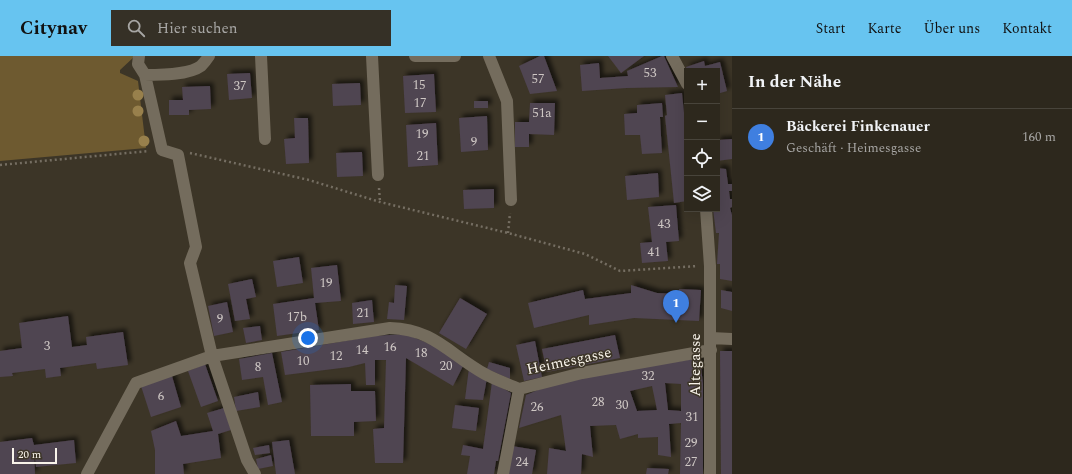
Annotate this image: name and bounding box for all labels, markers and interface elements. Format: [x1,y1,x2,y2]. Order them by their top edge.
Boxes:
search box [111,10,391,46]
text: Citynav [20,14,87,43]
icon: search [125,17,147,39]
text: Hier suchen [157,17,238,40]
text: Start [816,18,846,39]
text: Karte [868,18,901,39]
text: Über uns [923,18,980,39]
text: Kontakt [1002,18,1052,39]
house number: 53 [644,63,657,83]
map controls [684,68,720,212]
button: + [684,68,720,104]
house number: 57 [532,69,545,89]
text: In der Nähe [748,69,841,95]
house number: 15 [413,75,426,95]
house number: 37 [234,76,247,96]
house number: 17 [414,93,427,113]
house number: 51a [532,103,552,123]
button: − [684,104,720,140]
text: Bäckerei Finkenauer [786,115,930,138]
house number: 19 [416,124,429,144]
text: 1 [757,127,765,147]
text: 160 m [1022,127,1056,147]
house number: 9 [471,132,478,152]
text: Geschäft · Heimesgasse [786,138,921,158]
button: locate [684,140,720,176]
house number: 21 [417,146,430,166]
button: layers [684,176,720,212]
house number: 43 [658,214,671,234]
house number: 41 [648,242,661,262]
house number: 19 [320,273,333,293]
pin: 1 [663,290,689,323]
house number: 21 [357,303,370,323]
house number: 17b [287,307,307,327]
house number: 9 [217,309,224,329]
your location [298,328,318,348]
street label: Altegasse [684,333,707,397]
house number: 3 [44,336,51,356]
house number: 16 [384,337,397,357]
house number: 14 [356,340,369,360]
street label: Heimesgasse [525,341,613,381]
house number: 18 [415,343,428,363]
house number: 12 [330,346,343,366]
house number: 10 [297,351,310,371]
house number: 20 [440,356,453,376]
house number: 8 [255,357,261,377]
house number: 32 [642,366,655,386]
house number: 6 [158,386,165,406]
house number: 28 [592,392,605,412]
house number: 30 [616,395,629,415]
house number: 26 [531,397,544,417]
house number: 31 [686,407,699,427]
house number: 29 [685,433,698,453]
scale bar [12,446,57,465]
text: 20 m [18,446,41,463]
house number: 24 [516,452,529,472]
house number: 27 [685,452,698,472]

